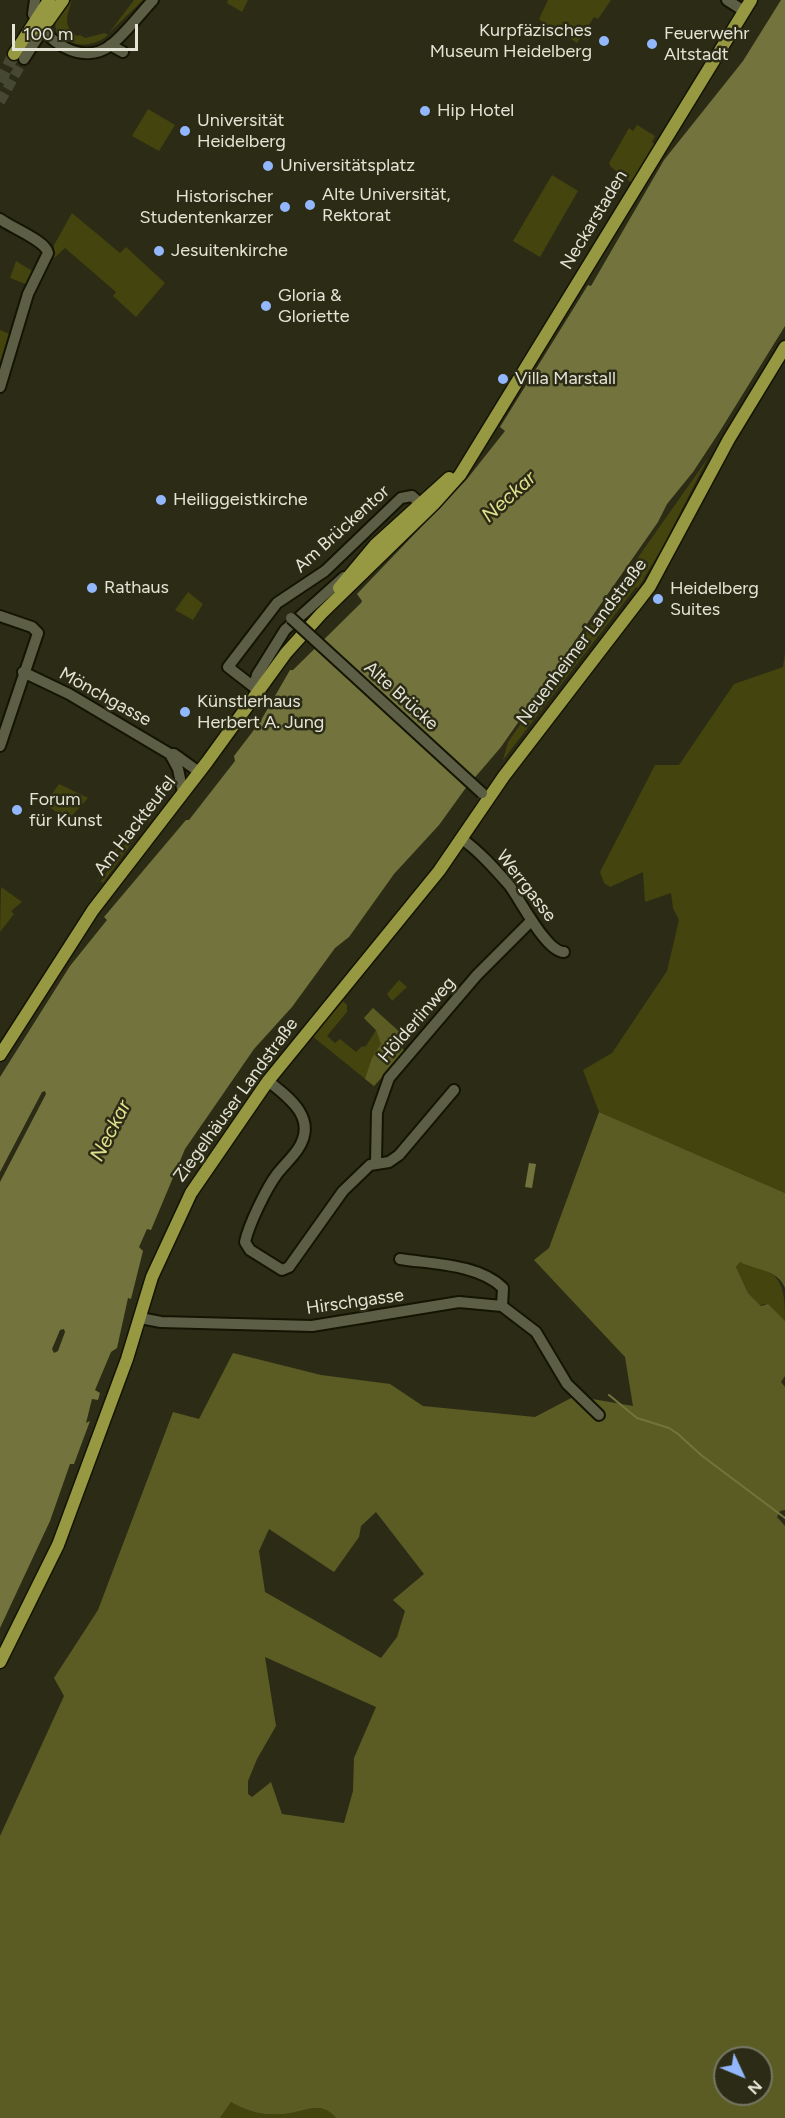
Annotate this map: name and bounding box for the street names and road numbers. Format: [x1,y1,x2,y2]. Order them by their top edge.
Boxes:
street label: Neckarstaden [556,166,632,274]
street label: Am Brückentor [290,481,394,577]
street label: Neuenheimer Landstraße [512,554,652,730]
street label: Alte Brücke [359,657,443,735]
street label: Mönchgasse [55,663,155,731]
street label: Am Hackteufel [90,772,180,880]
street label: Werrgasse [491,846,561,926]
street label: Hölderlinweg [374,973,460,1067]
street label: Ziegelhäuser Landstraße [169,1014,303,1186]
street label: Hirschgasse [305,1284,405,1320]

